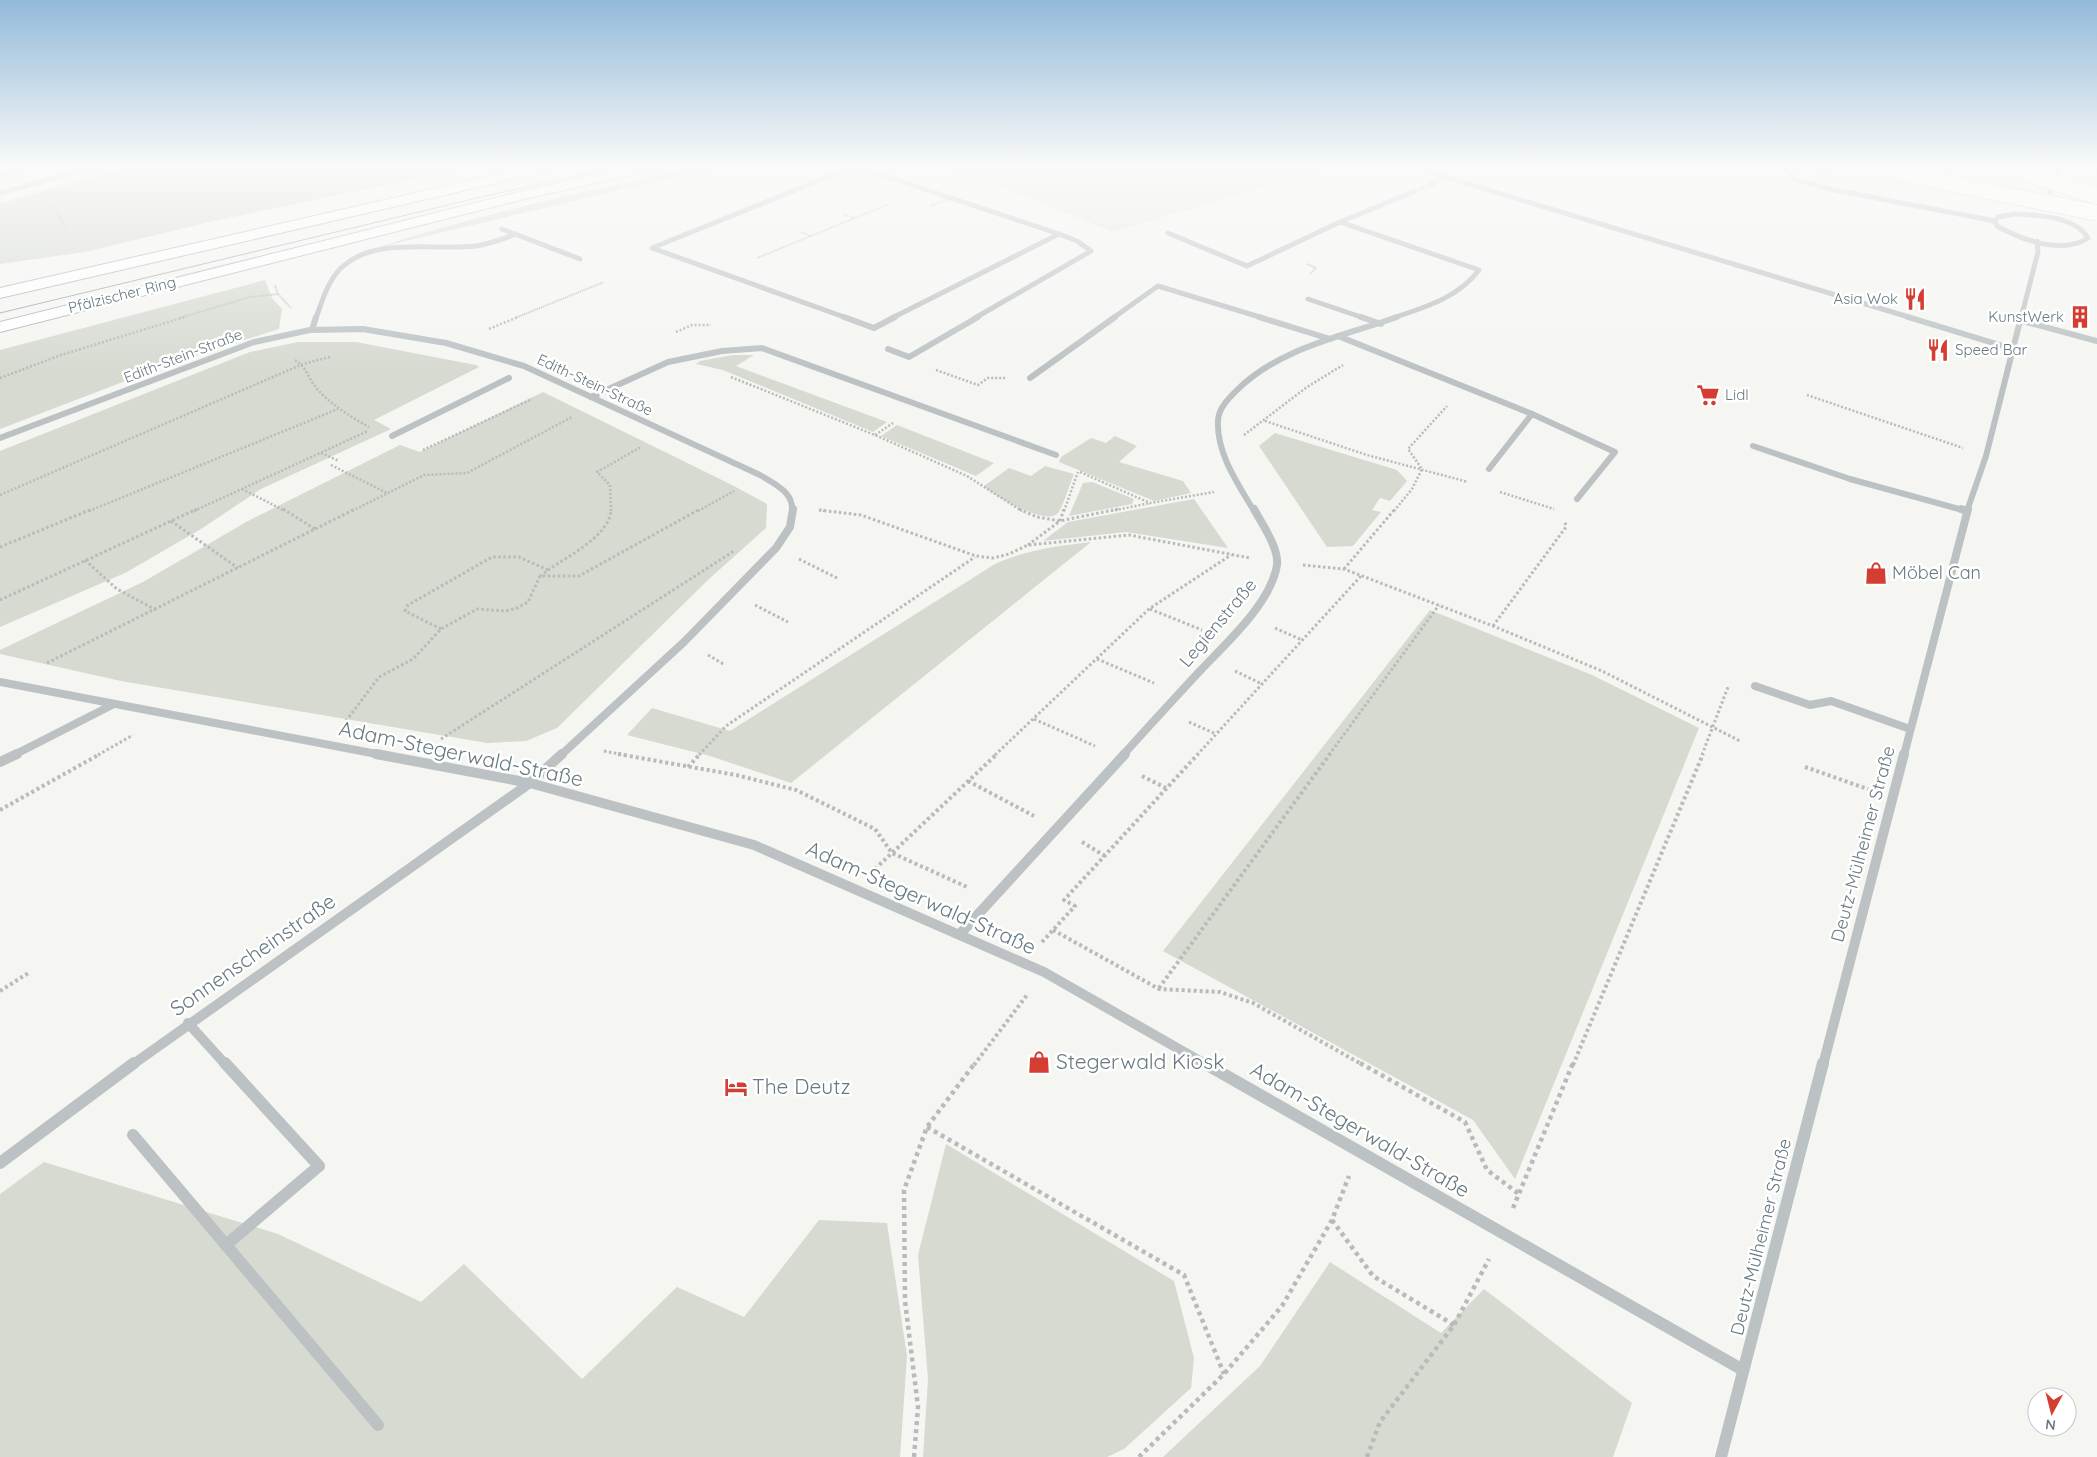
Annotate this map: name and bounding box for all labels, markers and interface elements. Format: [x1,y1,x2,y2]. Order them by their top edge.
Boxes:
street label: Pfälzischer Ring [66,272,178,317]
restaurant icon: Asia Wok [1902,286,1928,312]
place label: Asia Wok [1834,289,1898,308]
building icon: KunstWerk [2067,304,2093,330]
place label: KunstWerk [1988,307,2064,326]
street label: Edith-Stein-Straße [121,324,245,387]
restaurant icon: Speed Bar [1925,337,1951,363]
place label: Speed Bar [1955,340,2028,359]
street label: Edith-Stein-Straße [534,349,656,420]
supermarket icon: Lidl [1695,382,1721,408]
place label: Lidl [1725,385,1749,404]
shop icon: Möbel Can [1863,560,1889,586]
place label: Möbel Can [1892,561,1981,584]
street label: Legienstraße [1174,574,1261,672]
street label: Adam-Stegerwald-Straße [337,714,586,792]
street label: Deutz-Mülheimer Straße [1825,743,1900,944]
street label: Adam-Stegerwald-Straße [802,835,1040,960]
street label: Sonnenscheinstraße [165,887,340,1021]
place label: Stegerwald Kiosk [1056,1048,1224,1074]
shop icon: Stegerwald Kiosk [1026,1049,1052,1075]
street label: Adam-Stegerwald-Straße [1246,1056,1475,1203]
place label: The Deutz [752,1073,850,1099]
hotel icon: The Deutz [723,1074,749,1100]
street label: Deutz-Mülheimer Straße [1725,1136,1796,1338]
north arrow [2027,1387,2077,1437]
text: N [2044,1415,2057,1434]

